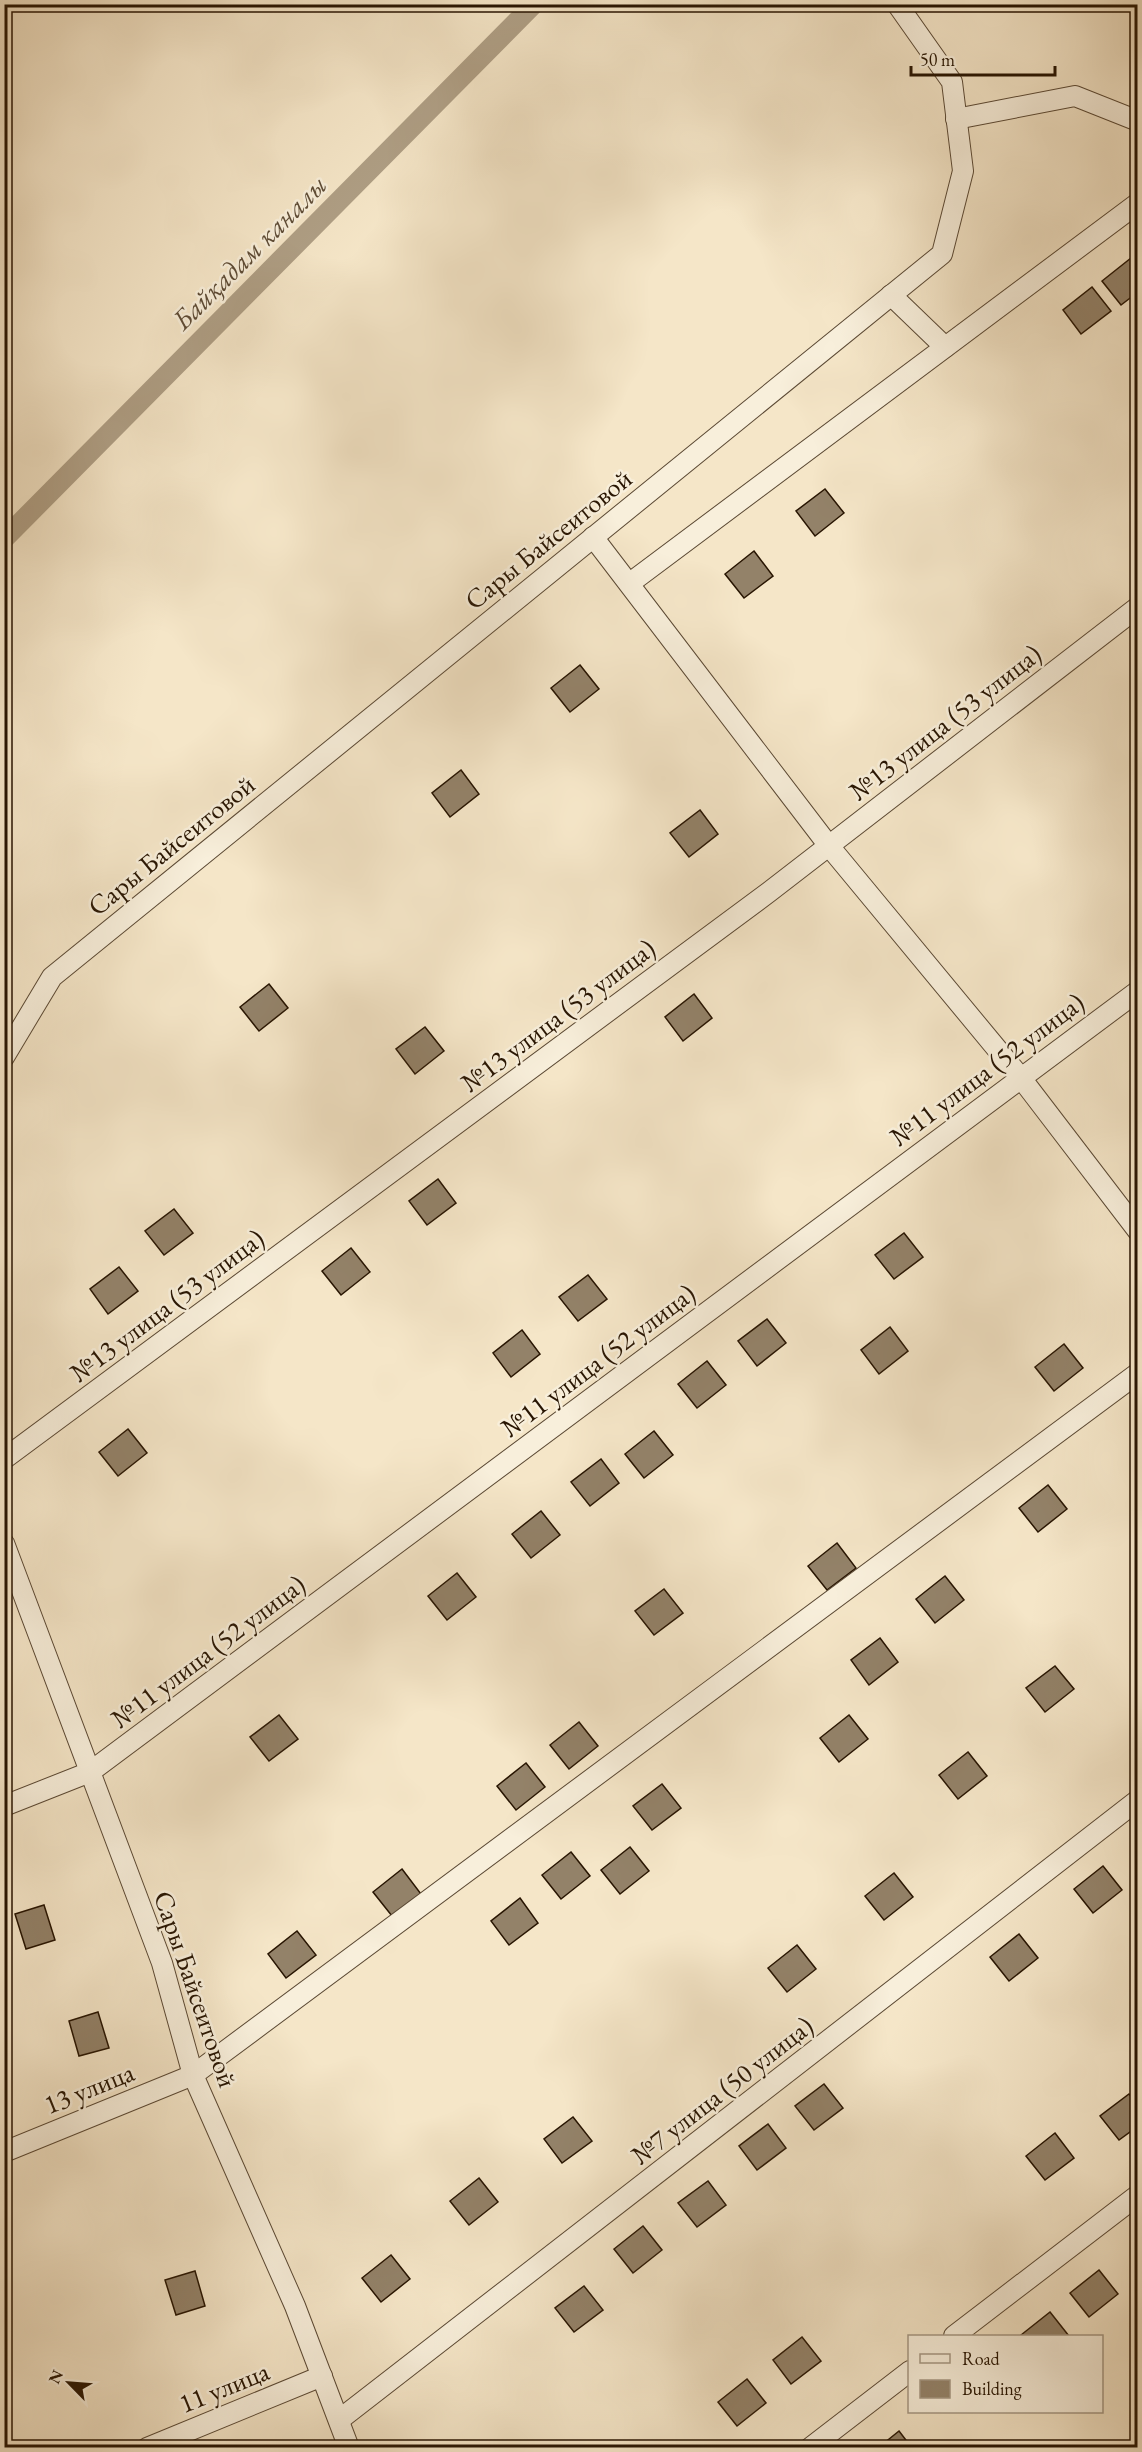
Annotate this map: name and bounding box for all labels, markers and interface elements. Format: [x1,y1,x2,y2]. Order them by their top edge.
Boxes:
scale bar [911,39,1055,77]
text: 50 m [920,48,955,71]
water label: Байқадам каналы [163,167,334,338]
street label: Сары Байсеитовой [457,461,639,617]
street label: №13 улица (53 улица) [842,636,1048,808]
street label: Сары Байсеитовой [80,767,262,923]
street label: №13 улица (53 улица) [454,930,662,1100]
street label: №11 улица (52 улица) [883,984,1091,1154]
street label: №13 улица (53 улица) [63,1220,271,1390]
street label: №11 улица (52 улица) [494,1275,702,1445]
street label: №11 улица (52 улица) [104,1566,312,1736]
street label: Сары Байсеитовой [146,1886,246,2092]
street label: №7 улица (50 улица) [624,2008,820,2172]
street label: 13 улица [39,2054,140,2122]
legend [908,2335,1103,2413]
text: Road [962,2347,1001,2370]
north arrow [39,2353,99,2413]
street label: 11 улица [174,2353,275,2421]
text: N [44,2367,68,2387]
text: Building [962,2377,1022,2400]

